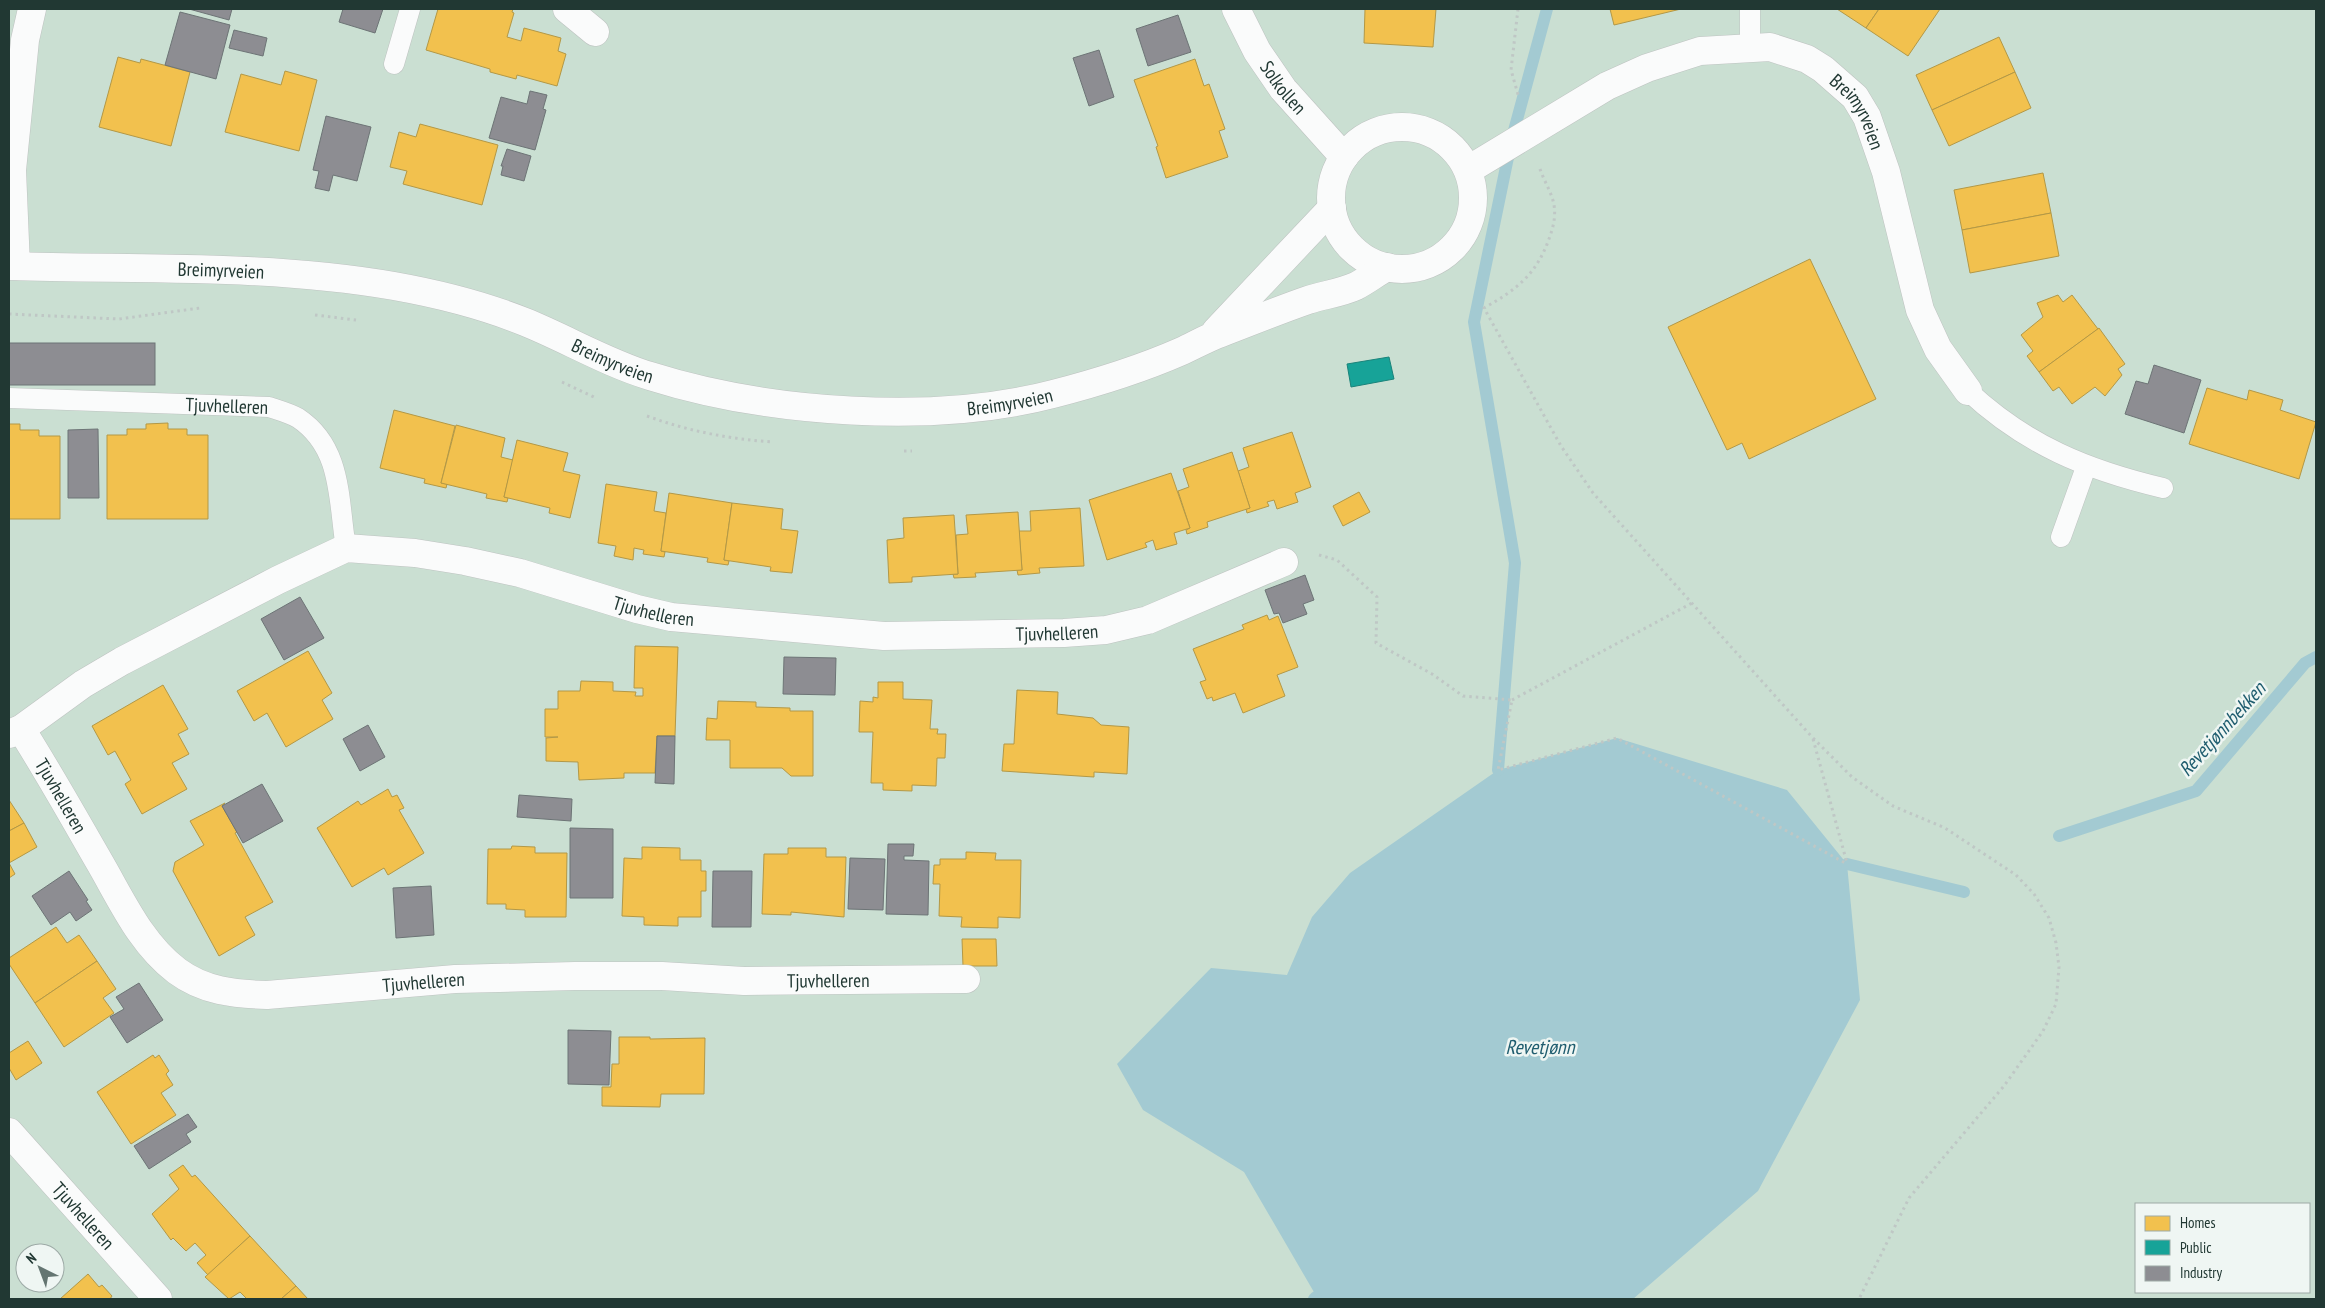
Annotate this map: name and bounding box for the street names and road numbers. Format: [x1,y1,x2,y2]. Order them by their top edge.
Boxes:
street label: Solkollen [1255,56,1312,119]
street label: Breimyrveien [1825,68,1889,153]
street label: Breimyrveien [178,257,265,284]
street label: Breimyrveien [568,333,656,388]
street label: Breimyrveien [966,383,1055,421]
street label: Tjuvhelleren [185,392,269,419]
street label: Tjuvhelleren [610,590,695,631]
street label: Tjuvhelleren [1015,619,1099,646]
street label: Tjuvhelleren [30,754,92,837]
street label: Tjuvhelleren [381,967,465,997]
street label: Tjuvhelleren [787,968,870,993]
street label: Tjuvhelleren [47,1177,120,1254]

